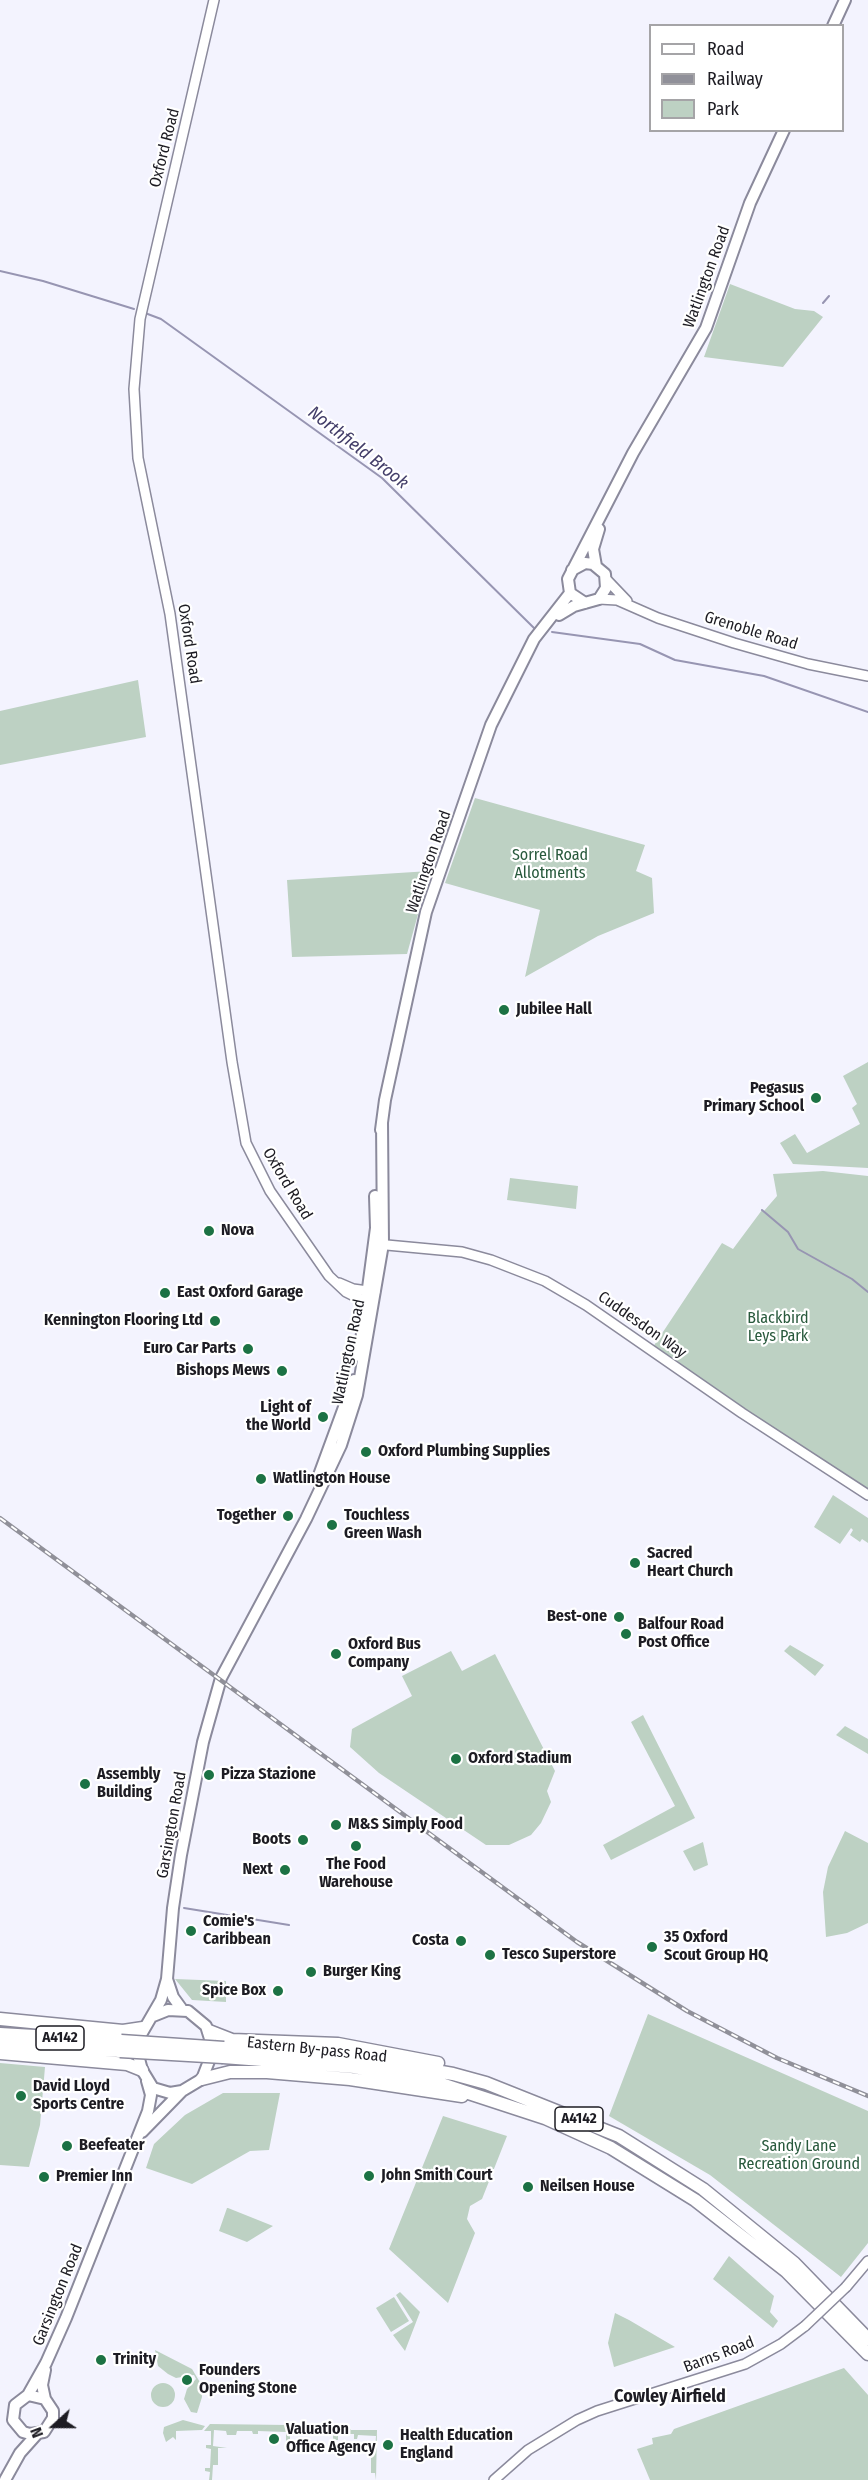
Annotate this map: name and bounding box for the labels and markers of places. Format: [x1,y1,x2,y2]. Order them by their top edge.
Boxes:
place label: Jubilee Hall [516,1000,592,1020]
marker: Jubilee Hall [497,1003,511,1017]
place label: Pegasus Primary School [704,1079,804,1117]
marker: Pegasus Primary School [809,1091,823,1105]
place label: Nova [221,1221,254,1241]
marker: Nova [202,1224,216,1238]
place label: East Oxford Garage [177,1283,303,1303]
marker: East Oxford Garage [158,1286,172,1300]
place label: Kennington Flooring Ltd [44,1311,203,1331]
marker: Kennington Flooring Ltd [208,1314,222,1328]
place label: Euro Car Parts [143,1339,236,1359]
marker: Euro Car Parts [241,1342,255,1356]
place label: Bishops Mews [176,1361,270,1381]
marker: Bishops Mews [275,1364,289,1378]
place label: Light of the World [246,1398,311,1436]
marker: Light of the World [316,1410,330,1424]
place label: Oxford Plumbing Supplies [378,1442,550,1462]
marker: Oxford Plumbing Supplies [359,1445,373,1459]
place label: Watlington House [273,1469,390,1489]
marker: Watlington House [254,1472,268,1486]
place label: Together [217,1506,276,1526]
place label: Touchless Green Wash [344,1506,422,1544]
marker: Together [281,1509,295,1523]
marker: Touchless Green Wash [325,1518,339,1532]
place label: Sacred Heart Church [647,1544,733,1582]
marker: Sacred Heart Church [628,1556,642,1570]
place label: Best-one [547,1607,607,1627]
marker: Best-one [612,1610,626,1624]
place label: Balfour Road Post Office [638,1615,724,1653]
marker: Balfour Road Post Office [619,1627,633,1641]
place label: Oxford Bus Company [348,1635,421,1673]
marker: Oxford Bus Company [329,1647,343,1661]
place label: Oxford Stadium [468,1749,572,1769]
marker: Oxford Stadium [449,1752,463,1766]
place label: Assembly Building [97,1765,160,1803]
place label: Pizza Stazione [221,1765,316,1785]
marker: Pizza Stazione [202,1768,216,1782]
marker: Assembly Building [78,1777,92,1791]
place label: M&S Simply Food [348,1815,463,1835]
marker: M&S Simply Food [329,1818,343,1832]
place label: Boots [252,1830,291,1850]
marker: Boots [296,1833,310,1847]
marker: The Food Warehouse [349,1839,363,1853]
place label: The Food Warehouse [319,1855,393,1893]
place label: Next [242,1860,273,1880]
marker: Next [278,1863,292,1877]
place label: Comie's Caribbean [203,1912,271,1950]
marker: Comie's Caribbean [184,1924,198,1938]
place label: 35 Oxford Scout Group HQ [664,1928,768,1966]
place label: Costa [412,1931,449,1951]
marker: Costa [454,1934,468,1948]
marker: 35 Oxford Scout Group HQ [645,1940,659,1954]
place label: Tesco Superstore [502,1945,616,1965]
marker: Tesco Superstore [483,1948,497,1962]
place label: Burger King [323,1962,401,1982]
marker: Burger King [304,1965,318,1979]
place label: Spice Box [202,1981,266,2001]
marker: Spice Box [271,1984,285,1998]
place label: David Lloyd Sports Centre [33,2077,124,2115]
marker: David Lloyd Sports Centre [14,2089,28,2103]
place label: Beefeater [79,2136,145,2156]
marker: Beefeater [60,2139,74,2153]
place label: John Smith Court [381,2166,493,2186]
place label: Premier Inn [56,2167,133,2187]
marker: John Smith Court [362,2169,376,2183]
marker: Premier Inn [37,2170,51,2184]
place label: Neilsen House [540,2177,635,2197]
marker: Neilsen House [521,2180,535,2194]
place label: Trinity [113,2350,156,2370]
marker: Trinity [94,2353,108,2367]
place label: Founders Opening Stone [199,2361,297,2399]
marker: Founders Opening Stone [180,2373,194,2387]
place label: Valuation Office Agency [286,2420,376,2458]
place label: Health Education England [400,2426,513,2464]
marker: Valuation Office Agency [267,2432,281,2446]
marker: Health Education England [381,2438,395,2452]

